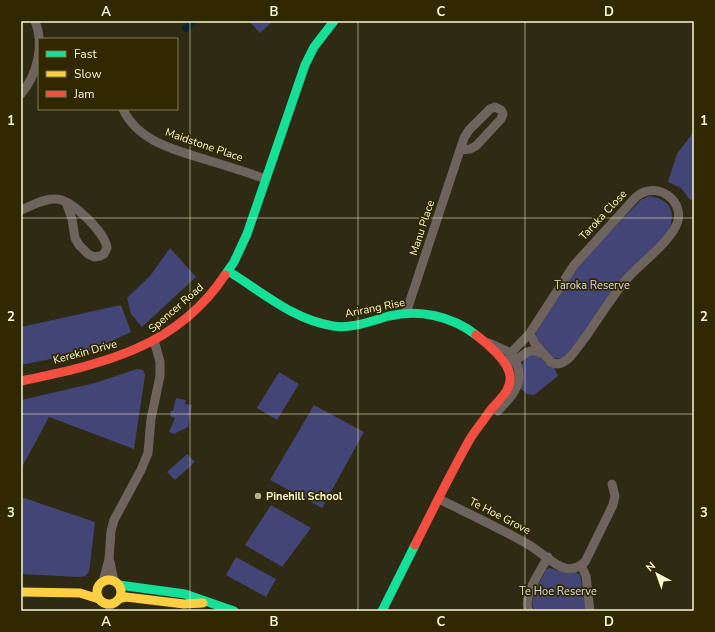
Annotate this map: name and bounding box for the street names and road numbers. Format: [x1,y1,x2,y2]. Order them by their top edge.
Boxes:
street label: Maidstone Place [163,125,245,165]
street label: Taroka Close [576,187,630,243]
street label: Manu Place [406,198,438,258]
street label: Spencer Road [145,280,207,336]
street label: Arirang Rise [344,295,406,321]
street label: Kerekin Drive [51,336,119,368]
street label: Te Hoe Grove [467,494,533,538]

